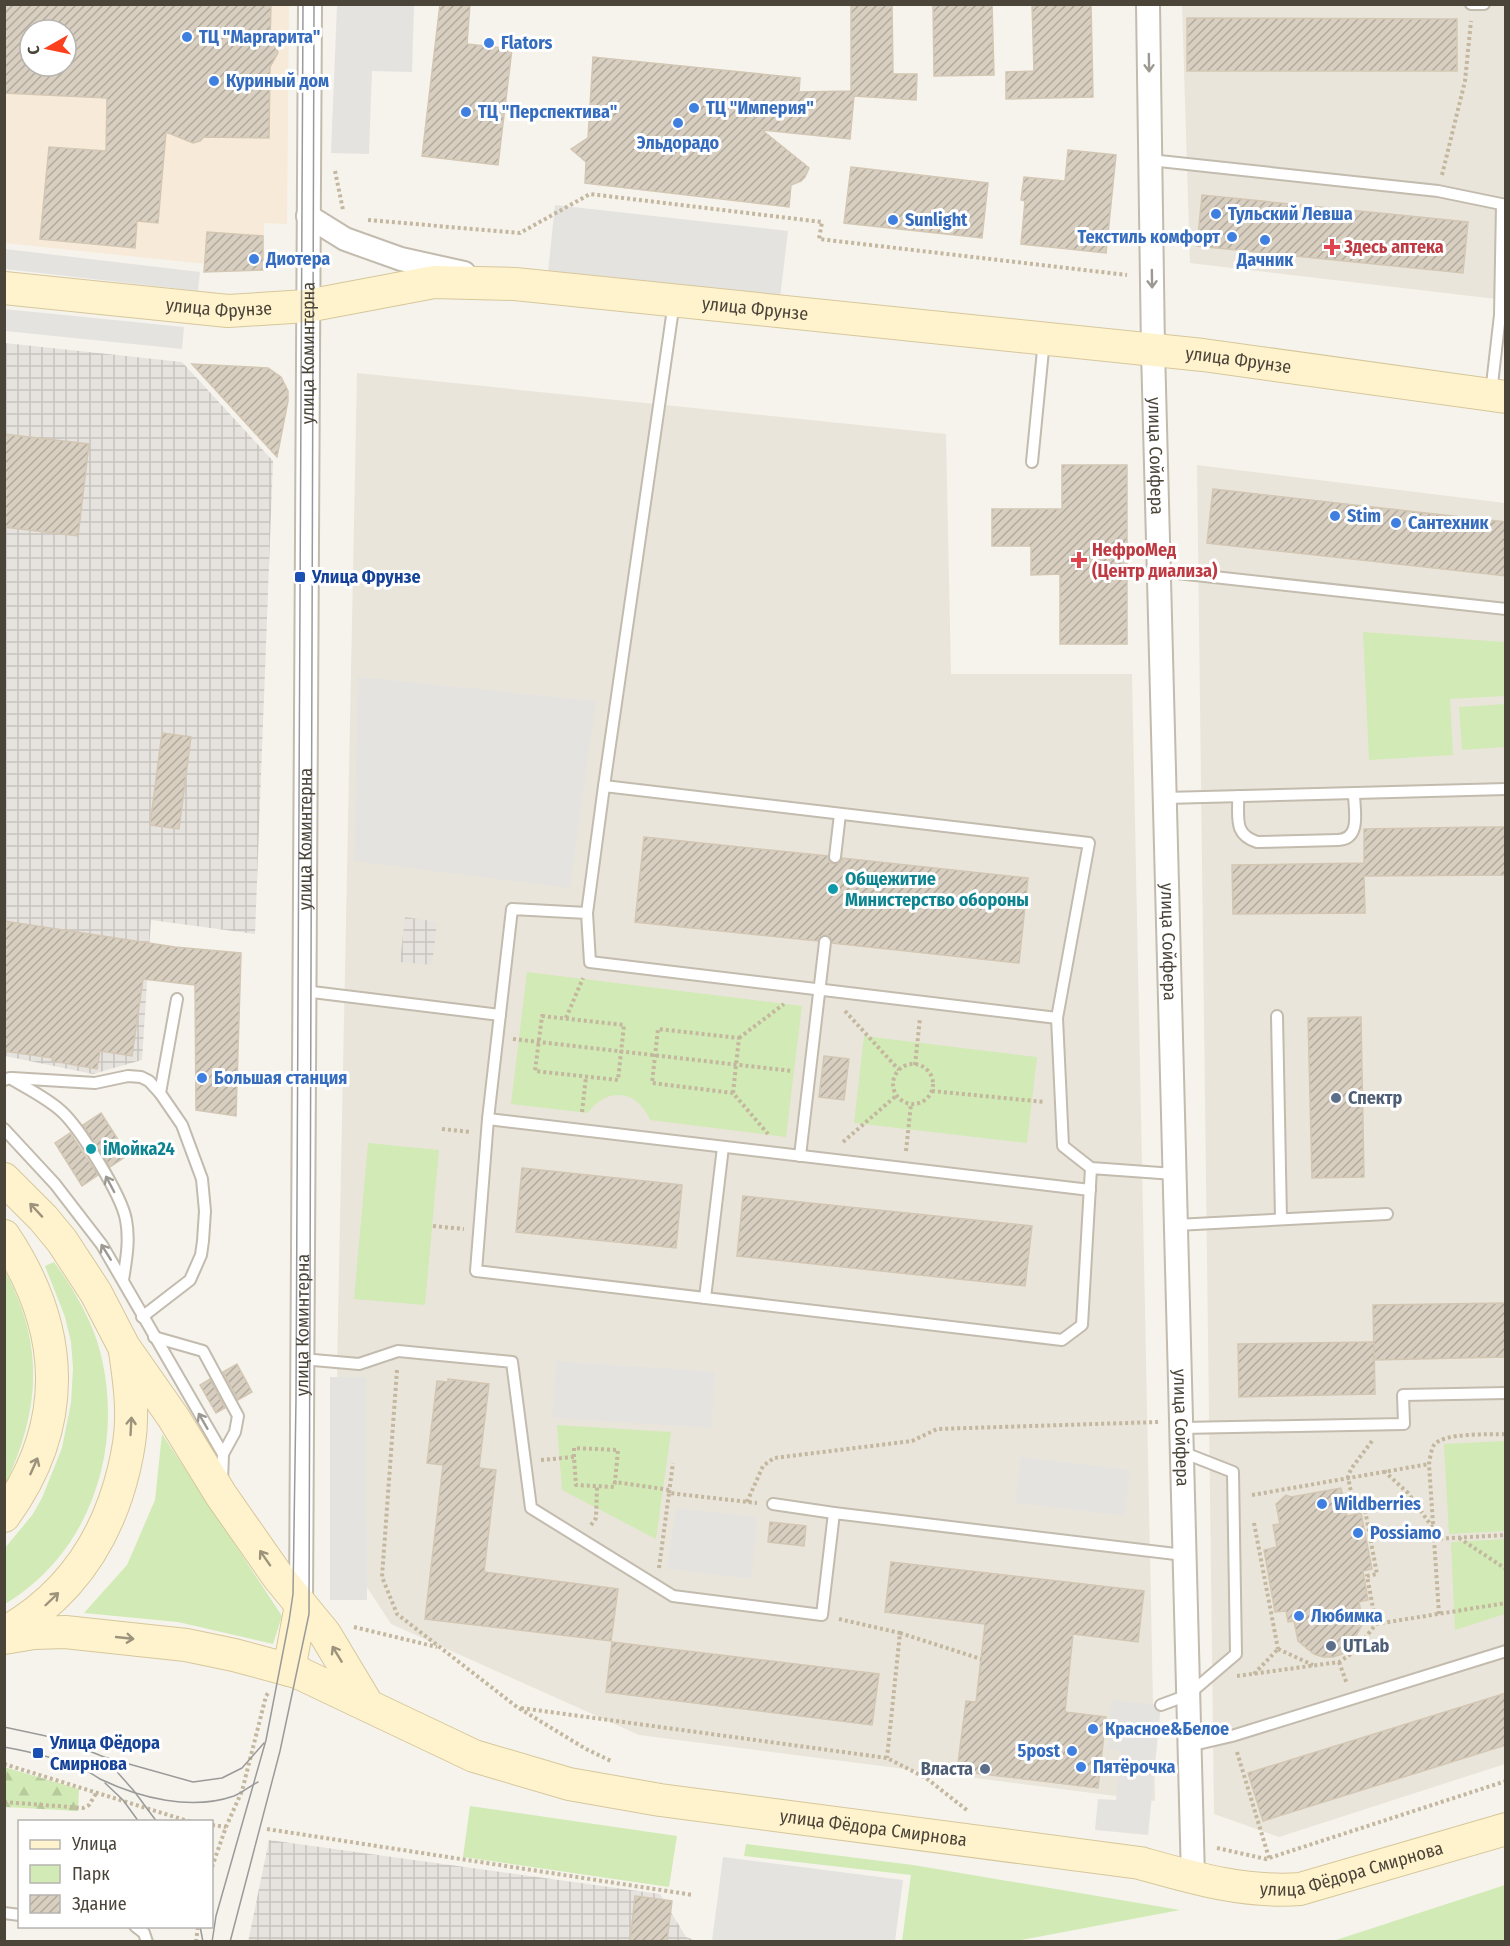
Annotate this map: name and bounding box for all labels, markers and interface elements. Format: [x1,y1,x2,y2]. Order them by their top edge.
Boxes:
north arrow [18,18,78,78]
place label: ТЦ "Маргарита" [199,26,320,48]
marker: ТЦ "Маргарита" [180,30,194,44]
place label: Flators [501,32,553,54]
marker: Flators [482,36,496,50]
text: С [24,44,44,56]
one-way arrow [1143,52,1155,72]
place label: Куриный дом [226,70,329,92]
marker: Куриный дом [207,74,221,88]
place label: ТЦ "Империя" [706,97,814,119]
place label: ТЦ "Перспектива" [478,101,617,123]
marker: ТЦ "Империя" [687,101,701,115]
marker: ТЦ "Перспектива" [459,105,473,119]
marker: Эльдорадо [671,116,685,130]
place label: Эльдорадо [637,132,720,154]
place label: Тульский Левша [1228,203,1353,225]
marker: Тульский Левша [1209,207,1223,221]
place label: Sunlight [905,209,968,231]
marker: Sunlight [886,213,900,227]
place label: Текстиль комфорт [1078,226,1220,248]
marker: Текстиль комфорт [1225,230,1239,244]
marker: Дачник [1258,233,1272,247]
place label: Здесь аптека [1343,236,1444,258]
marker: Здесь аптека [1325,240,1339,254]
place label: Диотера [265,248,330,270]
place label: Дачник [1236,249,1294,271]
marker: Диотера [247,252,261,266]
one-way arrow [1147,268,1158,288]
street label: улица Коминтерна [297,282,319,424]
street label: улица Фрунзе [701,292,809,325]
street label: улица Фрунзе [165,294,273,322]
street label: улица Фрунзе [1184,342,1293,378]
street label: улица Сойфера [1143,397,1168,515]
place label: Stim [1347,505,1381,527]
marker: Stim [1328,509,1342,523]
place label: Сантехник [1408,512,1490,534]
marker: Сантехник [1389,516,1403,530]
place label: НефроМед (Центр диализа) [1092,539,1218,582]
marker: НефроМед (Центр диализа) [1070,551,1088,569]
place label: Улица Фрунзе [311,566,421,588]
marker: Улица Фрунзе [293,570,307,584]
street label: улица Коминтерна [294,768,317,910]
place label: Общежитие Министерство обороны [845,868,1029,911]
marker: Общежитие Министерство обороны [826,882,840,896]
street label: улица Сойфера [1156,883,1181,1001]
place label: Большая станция [214,1067,347,1089]
marker: Большая станция [195,1071,209,1085]
place label: Спектр [1348,1087,1403,1109]
marker: Спектр [1329,1091,1343,1105]
place label: iМойка24 [103,1138,175,1160]
marker: iМойка24 [84,1142,98,1156]
one-way arrow [104,1175,115,1193]
one-way arrow [29,1203,43,1218]
one-way arrow [100,1244,112,1261]
street label: улица Коминтерна [291,1254,314,1396]
street label: улица Сойфера [1169,1368,1194,1487]
one-way arrow [197,1412,209,1429]
one-way arrow [125,1416,136,1436]
one-way arrow [29,1457,40,1475]
place label: Wildberries [1334,1493,1421,1515]
marker: Wildberries [1315,1497,1329,1511]
place label: Possiamo [1370,1522,1442,1544]
marker: Possiamo [1351,1526,1365,1540]
one-way arrow [259,1551,271,1567]
one-way arrow [45,1592,60,1606]
place label: Любимка [1311,1605,1383,1627]
marker: Любимка [1292,1609,1306,1623]
one-way arrow [115,1632,135,1643]
place label: UTLab [1343,1635,1390,1657]
marker: UTLab [1324,1639,1338,1653]
one-way arrow [330,1646,342,1663]
place label: Красное&Белое [1105,1718,1229,1740]
marker: Красное&Белое [1086,1722,1100,1736]
place label: Улица Фёдора Смирнова [49,1732,160,1775]
place label: 5post [1018,1740,1061,1762]
marker: 5post [1065,1744,1079,1758]
marker: Улица Фёдора Смирнова [31,1746,45,1760]
place label: Пятёрочка [1093,1756,1175,1778]
place label: Власта [921,1758,973,1780]
marker: Пятёрочка [1074,1760,1088,1774]
marker: Власта [978,1762,992,1776]
street label: улица Фёдора Смирнова [779,1805,968,1851]
legend [18,1820,213,1928]
text: Улица [71,1833,117,1855]
street label: улица Фёдора Смирнова [1259,1837,1446,1901]
text: Парк [72,1863,110,1885]
text: Здание [72,1893,127,1915]

